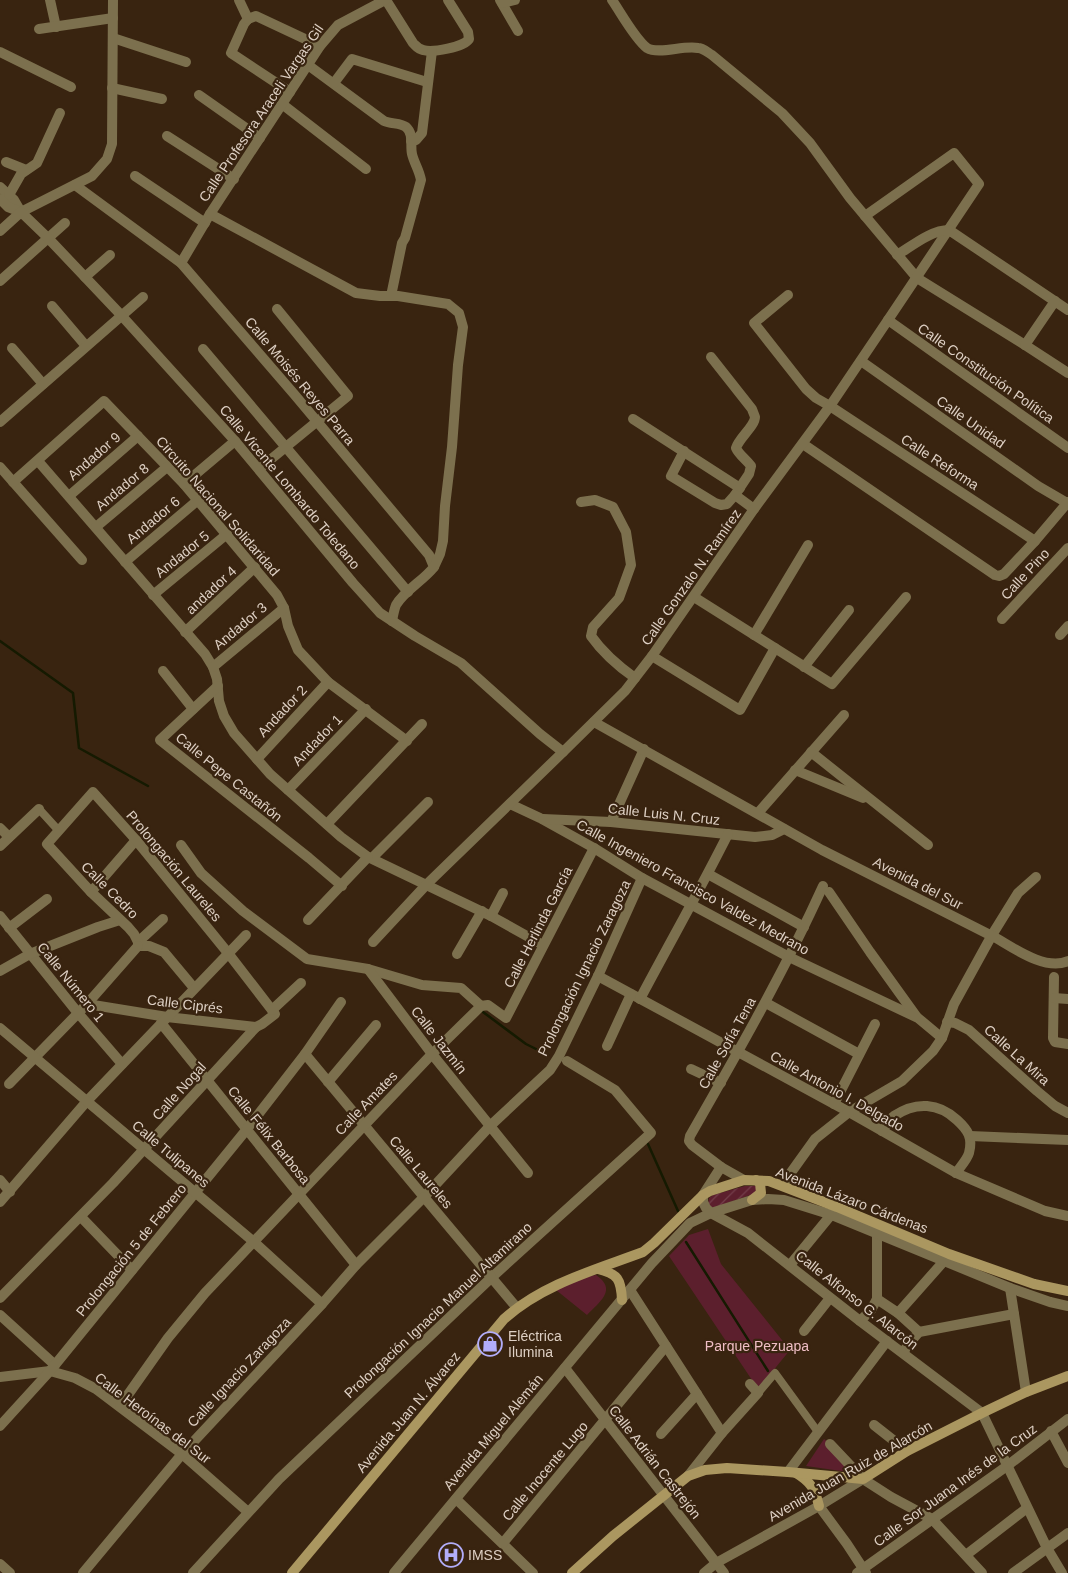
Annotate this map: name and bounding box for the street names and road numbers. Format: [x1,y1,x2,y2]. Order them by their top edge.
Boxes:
street label: Calle Profesora Araceli Vargas Gil [195,21,327,205]
street label: Calle Moisés Reyes Parra [242,314,358,448]
street label: Calle Constitución Política [915,320,1057,426]
street label: Calle Unidad [934,392,1008,452]
street label: Calle Vicente Lombardo Toledano [216,402,364,573]
street label: Andador 9 [64,429,124,483]
street label: Calle Reforma [898,431,982,493]
street label: Circuito Nacional Solidaridad [153,433,283,579]
street label: Andador 8 [92,460,152,514]
street label: Andador 6 [123,493,183,547]
street label: Calle Gonzalo N. Ramírez [638,506,744,648]
street label: Andador 5 [152,527,212,581]
street label: Calle Pino [997,545,1053,603]
street label: andador 4 [182,563,240,617]
street label: Andador 3 [210,599,270,653]
street label: Andador 2 [254,682,310,740]
street label: Andador 1 [289,711,345,769]
street label: Calle Pepe Castañón [173,729,285,825]
street label: Calle Luis N. Cruz [607,800,721,828]
street label: Prolongación Laureles [123,807,225,925]
street label: Calle Ingeniero Francisco Valdez Medrano [574,816,812,958]
street label: Avenida del Sur [870,853,966,913]
street label: Calle Cedro [78,858,142,922]
street label: Calle Herlinda García [500,864,576,990]
street label: Prolongación Ignacio Zaragoza [534,877,634,1059]
street label: Calle Número 1 [34,939,108,1025]
street label: Calle Ciprés [146,991,224,1017]
street label: Calle Sofía Tena [695,994,759,1092]
street label: Calle Jazmín [408,1003,470,1077]
street label: Calle La Mira [981,1021,1053,1089]
street label: Calle Antonio I. Delgado [767,1048,907,1135]
street label: Calle Nogal [149,1059,209,1123]
street label: Calle Amates [332,1068,400,1138]
street label: Calle Félix Barbosa [225,1083,314,1187]
street label: Calle Tulipanes [129,1117,213,1191]
street label: Calle Laureles [386,1133,456,1211]
street label: Avenida Lázaro Cárdenas [774,1164,930,1236]
street label: Prolongación 5 de Febrero [73,1180,190,1319]
street label: Prolongación Ignacio Manuel Altamirano [341,1219,535,1401]
street label: Calle Alfonso G. Alarcón [793,1247,921,1353]
street label: Calle Ignacio Zaragoza [184,1314,294,1430]
street label: Avenida Juan N. Álvarez [353,1348,463,1476]
street label: Calle Heroínas del Sur [92,1369,214,1467]
street label: Avenida Miguel Alemán [440,1371,546,1493]
street label: Calle Adrián Castrejón [606,1402,704,1522]
street label: Avenida Juan Ruiz de Alarcón [765,1417,935,1525]
street label: Calle Inocente Lugo [499,1418,591,1524]
street label: Calle Sor Juana Inés de la Cruz [870,1420,1040,1550]

